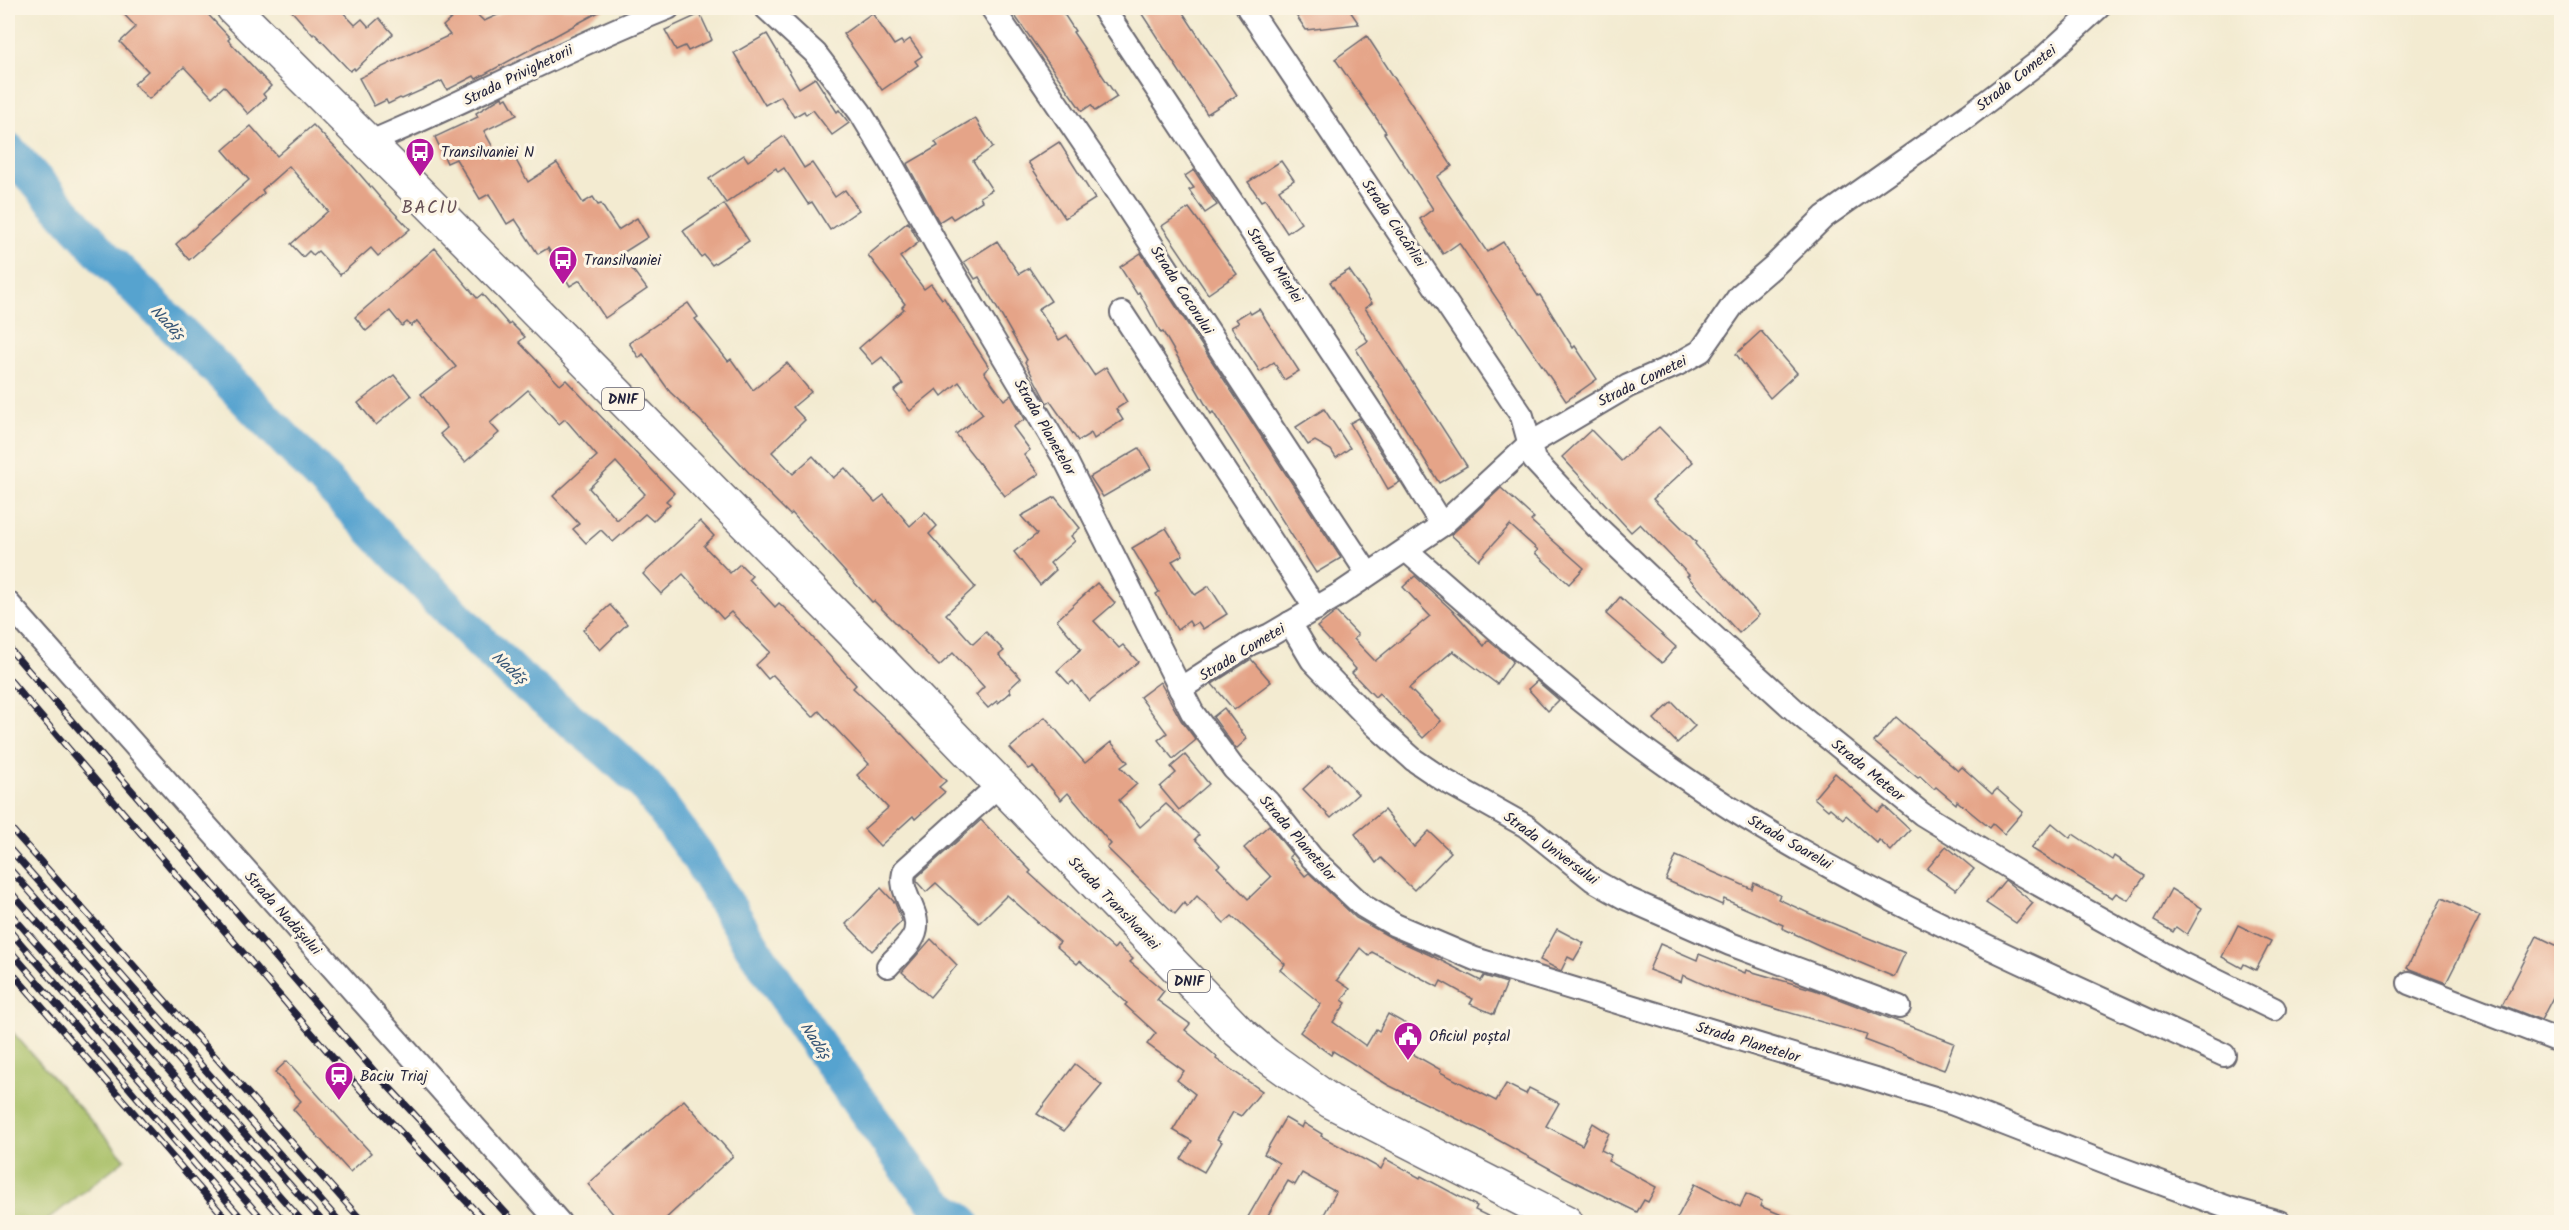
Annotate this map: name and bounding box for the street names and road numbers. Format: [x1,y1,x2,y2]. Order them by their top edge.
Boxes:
street label: Strada Privighetorii [459,38,579,113]
street label: Strada Cometei [1971,39,2063,118]
street label: Strada Ciocârliei [1355,175,1432,274]
street label: Strada Mierlei [1240,223,1309,310]
street label: Strada Cocorului [1143,241,1220,341]
street label: Strada Cometei [1594,349,1693,414]
street label: Strada Planetelor [1007,375,1082,481]
road number: DN1F [602,388,644,410]
street label: Strada Cometei [1195,617,1291,688]
street label: Strada Meteor [1825,733,1910,809]
street label: Strada Planetelor [1253,790,1342,888]
street label: Strada Universului [1498,806,1604,893]
street label: Strada Soarelui [1743,809,1838,878]
street label: Strada Transilvaniei [1062,851,1166,957]
street label: Strada Nadășului [238,866,328,962]
road number: DN1F [1168,970,1210,992]
street label: Strada Planetelor [1693,1016,1804,1071]

